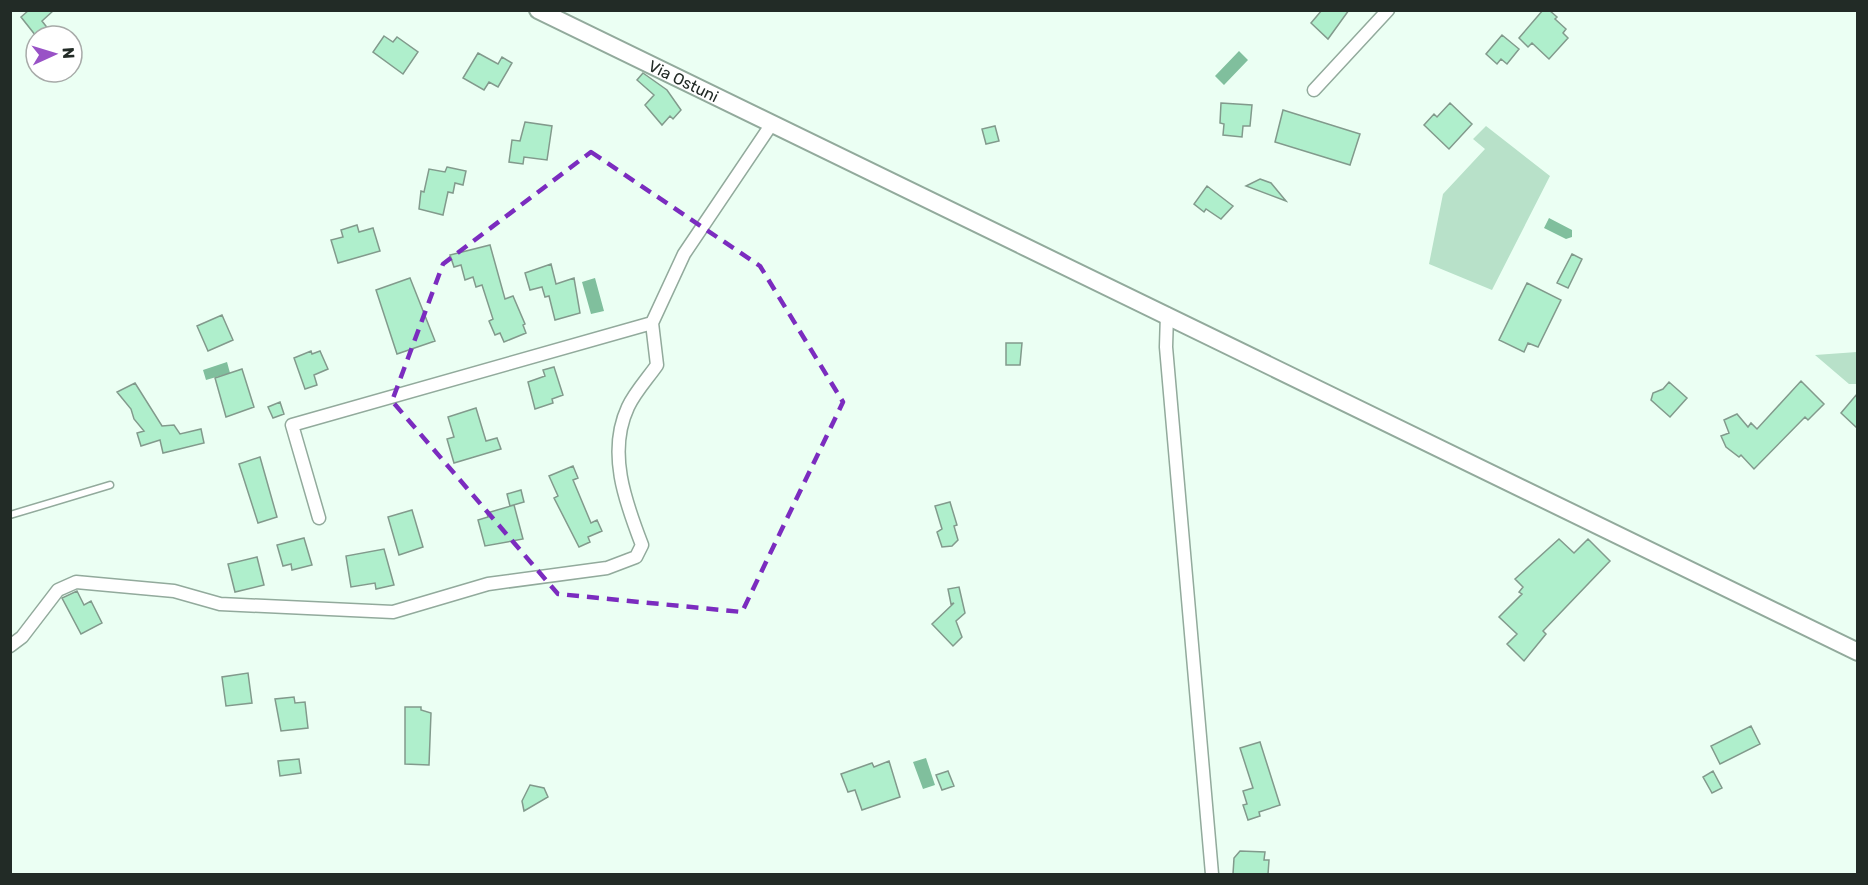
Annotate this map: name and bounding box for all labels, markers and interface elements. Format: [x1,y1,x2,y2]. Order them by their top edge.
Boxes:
north arrow [24,24,84,84]
text: N [59,47,78,59]
street label: Via Ostuni [645,56,722,106]

